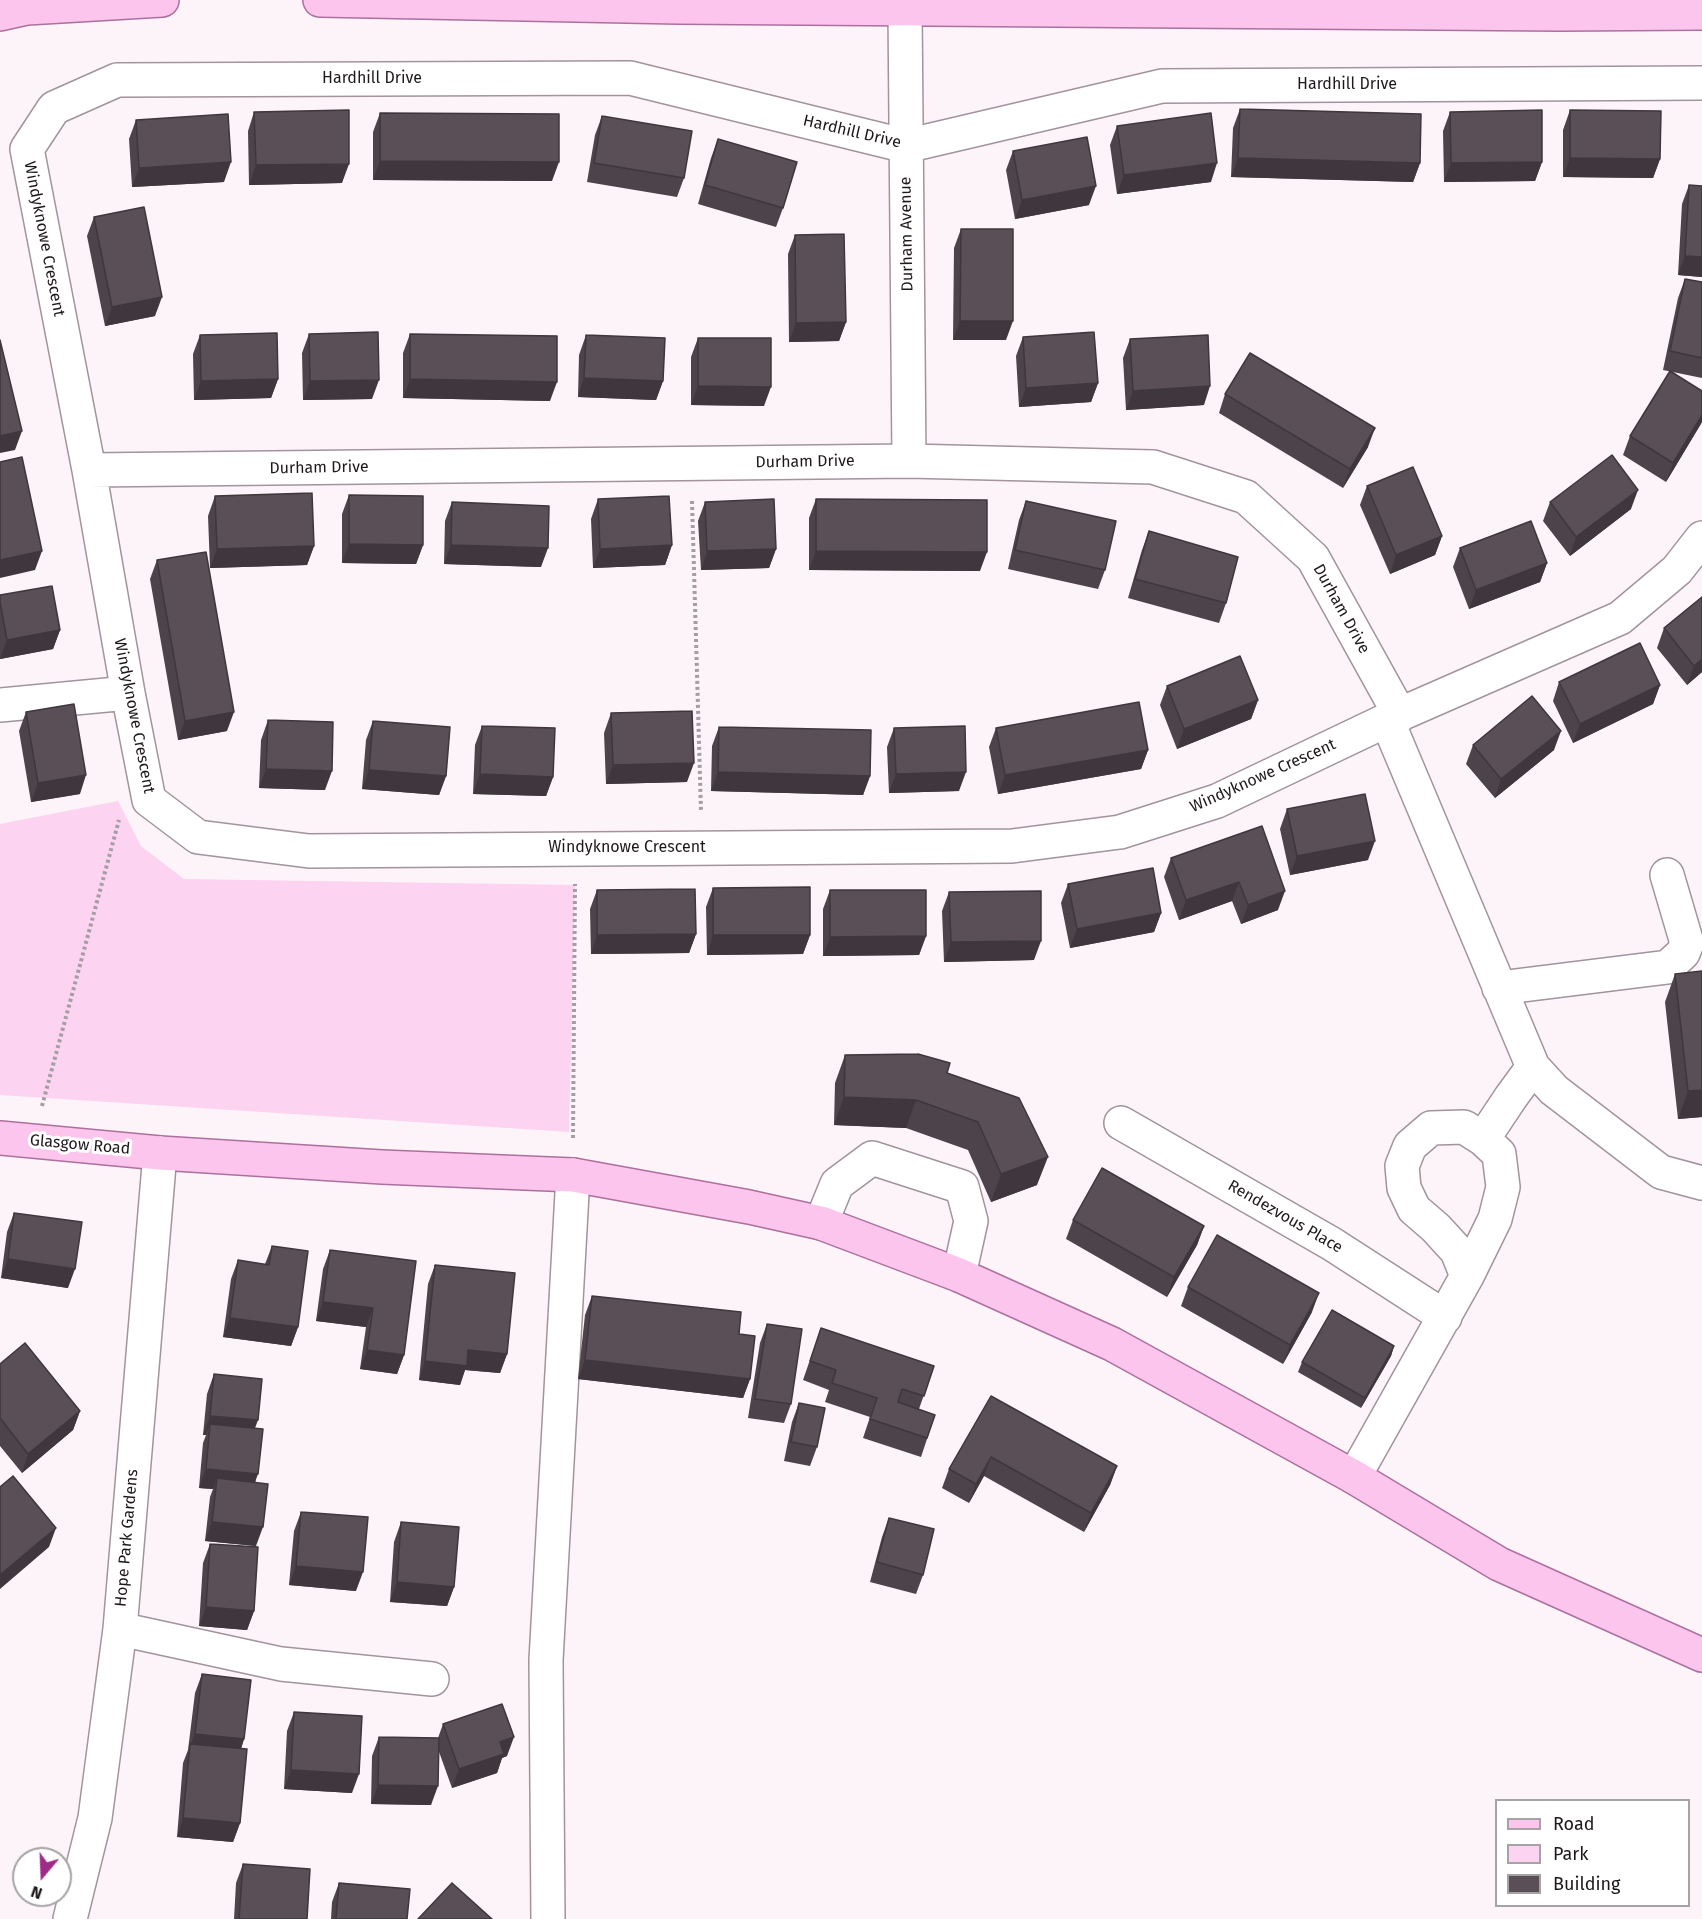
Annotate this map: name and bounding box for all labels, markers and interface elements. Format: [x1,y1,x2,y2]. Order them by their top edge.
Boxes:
street label: Hardhill Drive [322,69,422,89]
street label: Hardhill Drive [1297,75,1397,95]
street label: Hardhill Drive [801,111,903,153]
street label: Windyknowe Crescent [20,160,68,318]
street label: Durham Avenue [896,176,918,292]
street label: Durham Drive [755,452,855,472]
street label: Durham Drive [269,458,369,478]
street label: Durham Drive [1309,561,1373,657]
street label: Windyknowe Crescent [110,637,158,795]
street label: Windyknowe Crescent [1187,735,1339,817]
street label: Windyknowe Crescent [548,838,706,858]
street label: Glasgow Road [29,1131,131,1159]
street label: Rendezvous Place [1224,1176,1346,1258]
street label: Hope Park Gardens [111,1468,143,1608]
legend [1495,1799,1690,1907]
text: Road [1553,1813,1595,1835]
text: Park [1553,1843,1588,1865]
north arrow [12,1847,72,1907]
text: Building [1553,1873,1620,1895]
text: N [29,1882,45,1903]

